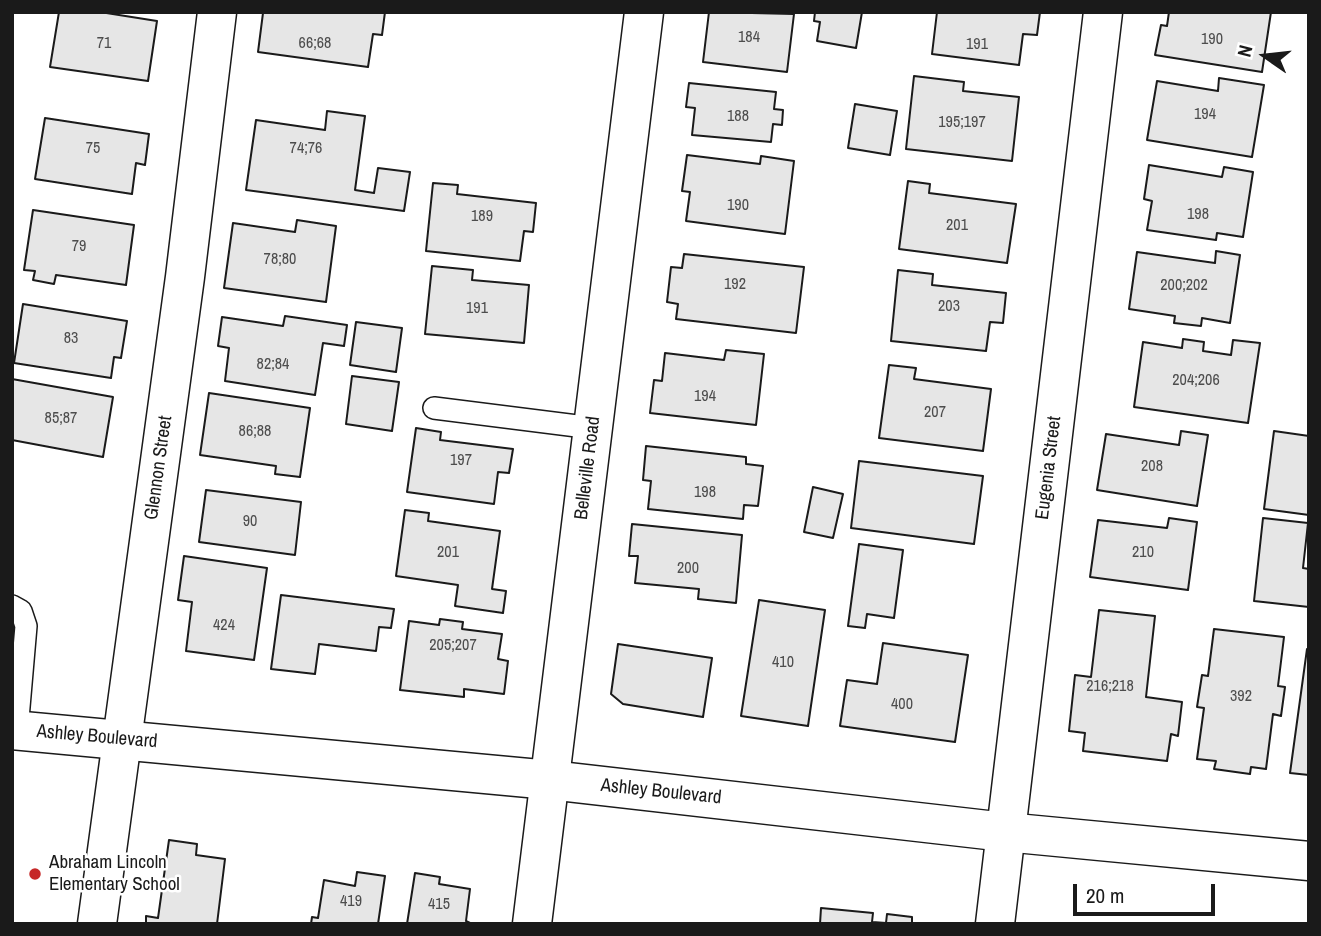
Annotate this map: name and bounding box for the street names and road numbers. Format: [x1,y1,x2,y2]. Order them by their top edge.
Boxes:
street label: Glennon Street [140,415,178,521]
street label: Belleville Road [570,415,606,521]
street label: Eugenia Street [1031,415,1067,521]
street label: Ashley Boulevard [36,720,158,754]
street label: Ashley Boulevard [600,774,722,810]

